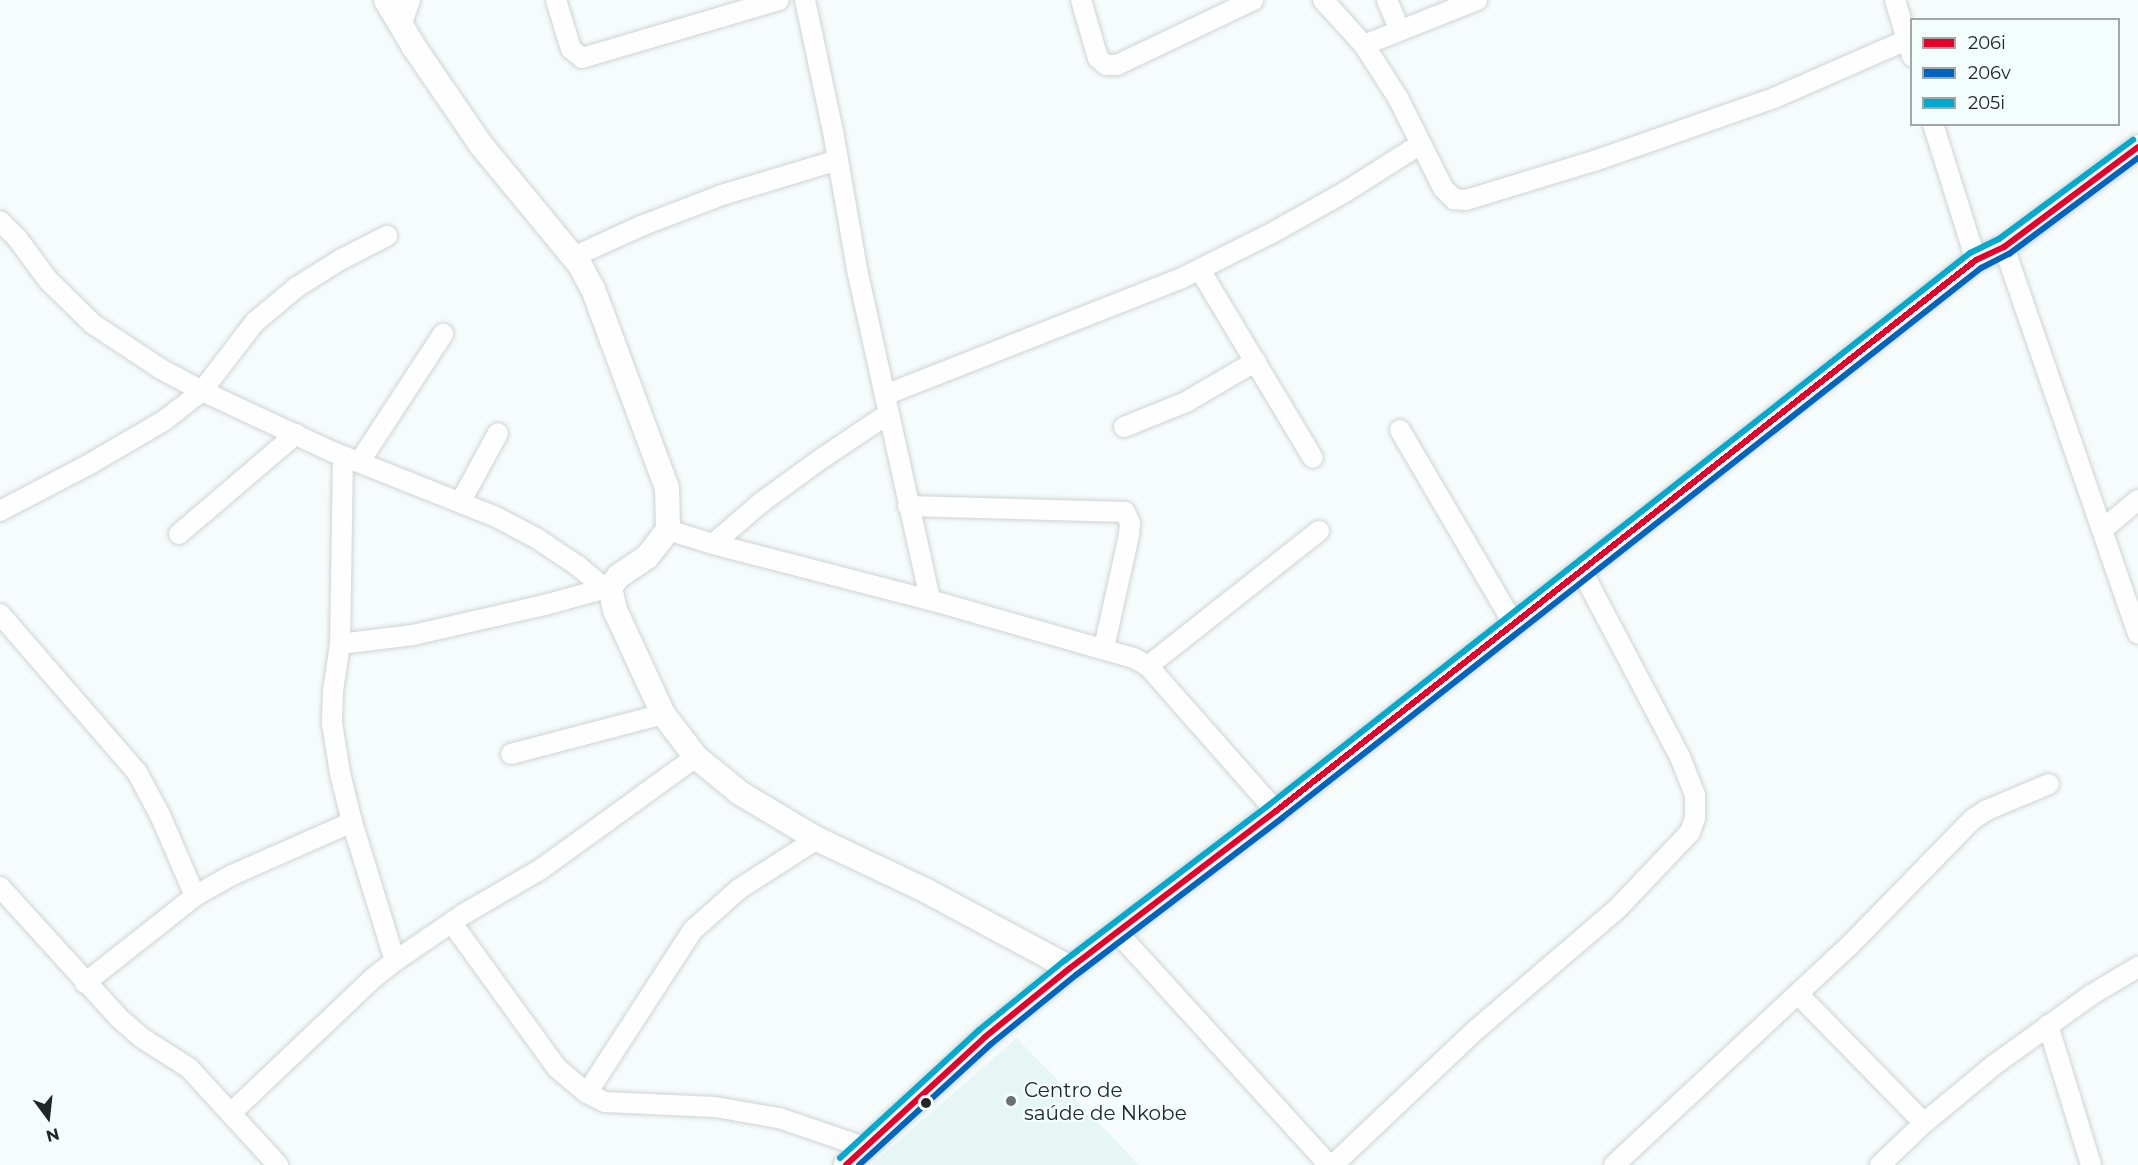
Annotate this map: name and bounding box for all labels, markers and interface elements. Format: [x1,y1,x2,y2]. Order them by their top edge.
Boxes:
legend [1910,18,2120,126]
text: 206i [1968,32,2006,54]
text: 206v [1968,62,2011,84]
text: 205i [1968,92,2005,114]
place label: Centro de saúde de Nkobe [1024,1078,1187,1125]
north arrow [18,1087,78,1147]
marker: Centro de saúde de Nkobe [1002,1092,1020,1110]
unlabelled marker [920,1097,932,1109]
text: N [44,1124,61,1146]

